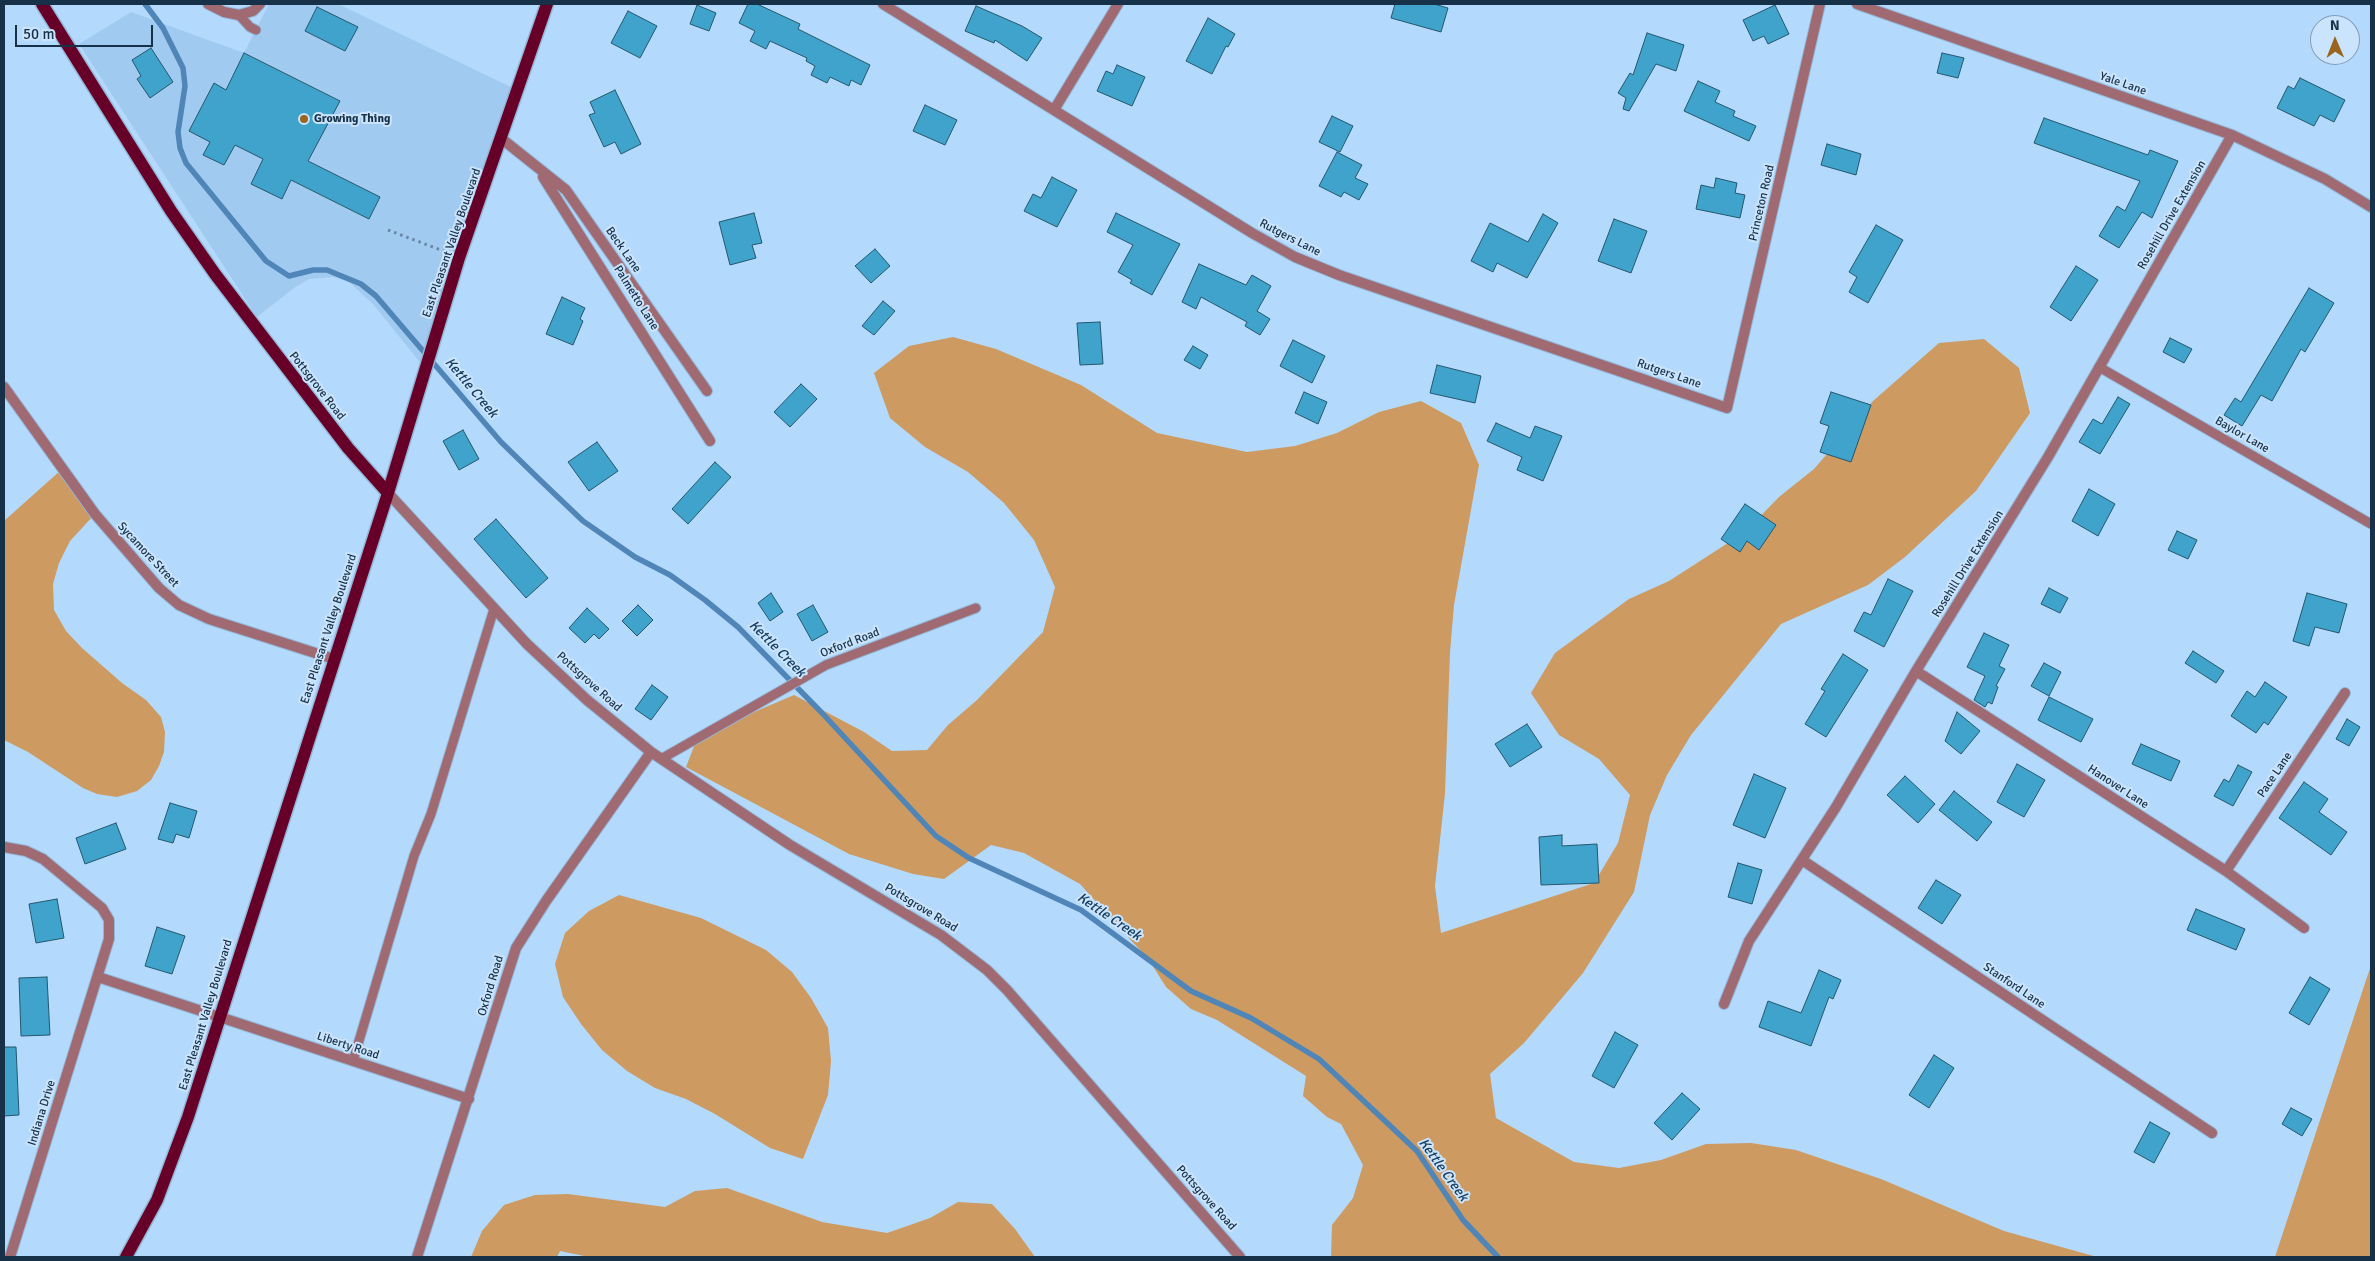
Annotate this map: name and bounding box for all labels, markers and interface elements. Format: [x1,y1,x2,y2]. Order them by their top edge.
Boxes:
scale bar [18,15,155,47]
north arrow [2310,15,2360,65]
text: N [2330,17,2340,34]
text: 50 m [23,25,54,43]
street label: Yale Lane [2098,69,2148,99]
place label: Growing Thing [314,112,390,126]
marker: Growing Thing [298,113,310,125]
street label: Rosehill Drive Extension [2135,158,2209,272]
street label: Princeton Road [1746,163,1778,243]
street label: East Pleasant Valley Boulevard [420,167,484,319]
street label: Rutgers Lane [1257,216,1323,260]
street label: Beck Lane [602,224,644,276]
street label: Palmetto Lane [610,263,662,333]
street label: Pottsgrove Road [286,349,348,423]
water label: Kettle Creek [441,354,501,422]
street label: Rutgers Lane [1635,356,1703,392]
street label: Baylor Lane [2212,414,2272,456]
street label: Rosehill Drive Extension [1929,508,2007,620]
street label: Sycamore Street [114,520,182,590]
street label: East Pleasant Valley Boulevard [298,552,360,706]
water label: Kettle Creek [745,617,809,681]
street label: Oxford Road [818,625,882,661]
street label: Pottsgrove Road [554,649,624,715]
street label: Pace Lane [2255,750,2295,800]
street label: Hanover Lane [2085,762,2151,812]
street label: Pottsgrove Road [882,881,960,935]
water label: Kettle Creek [1074,890,1144,944]
street label: East Pleasant Valley Boulevard [176,938,236,1092]
street label: Oxford Road [475,954,507,1018]
street label: Stanford Lane [1980,960,2048,1012]
street label: Liberty Road [315,1029,381,1063]
street label: Indiana Drive [25,1078,59,1148]
water label: Kettle Creek [1415,1135,1471,1205]
street label: Pottsgrove Road [1173,1163,1239,1233]

